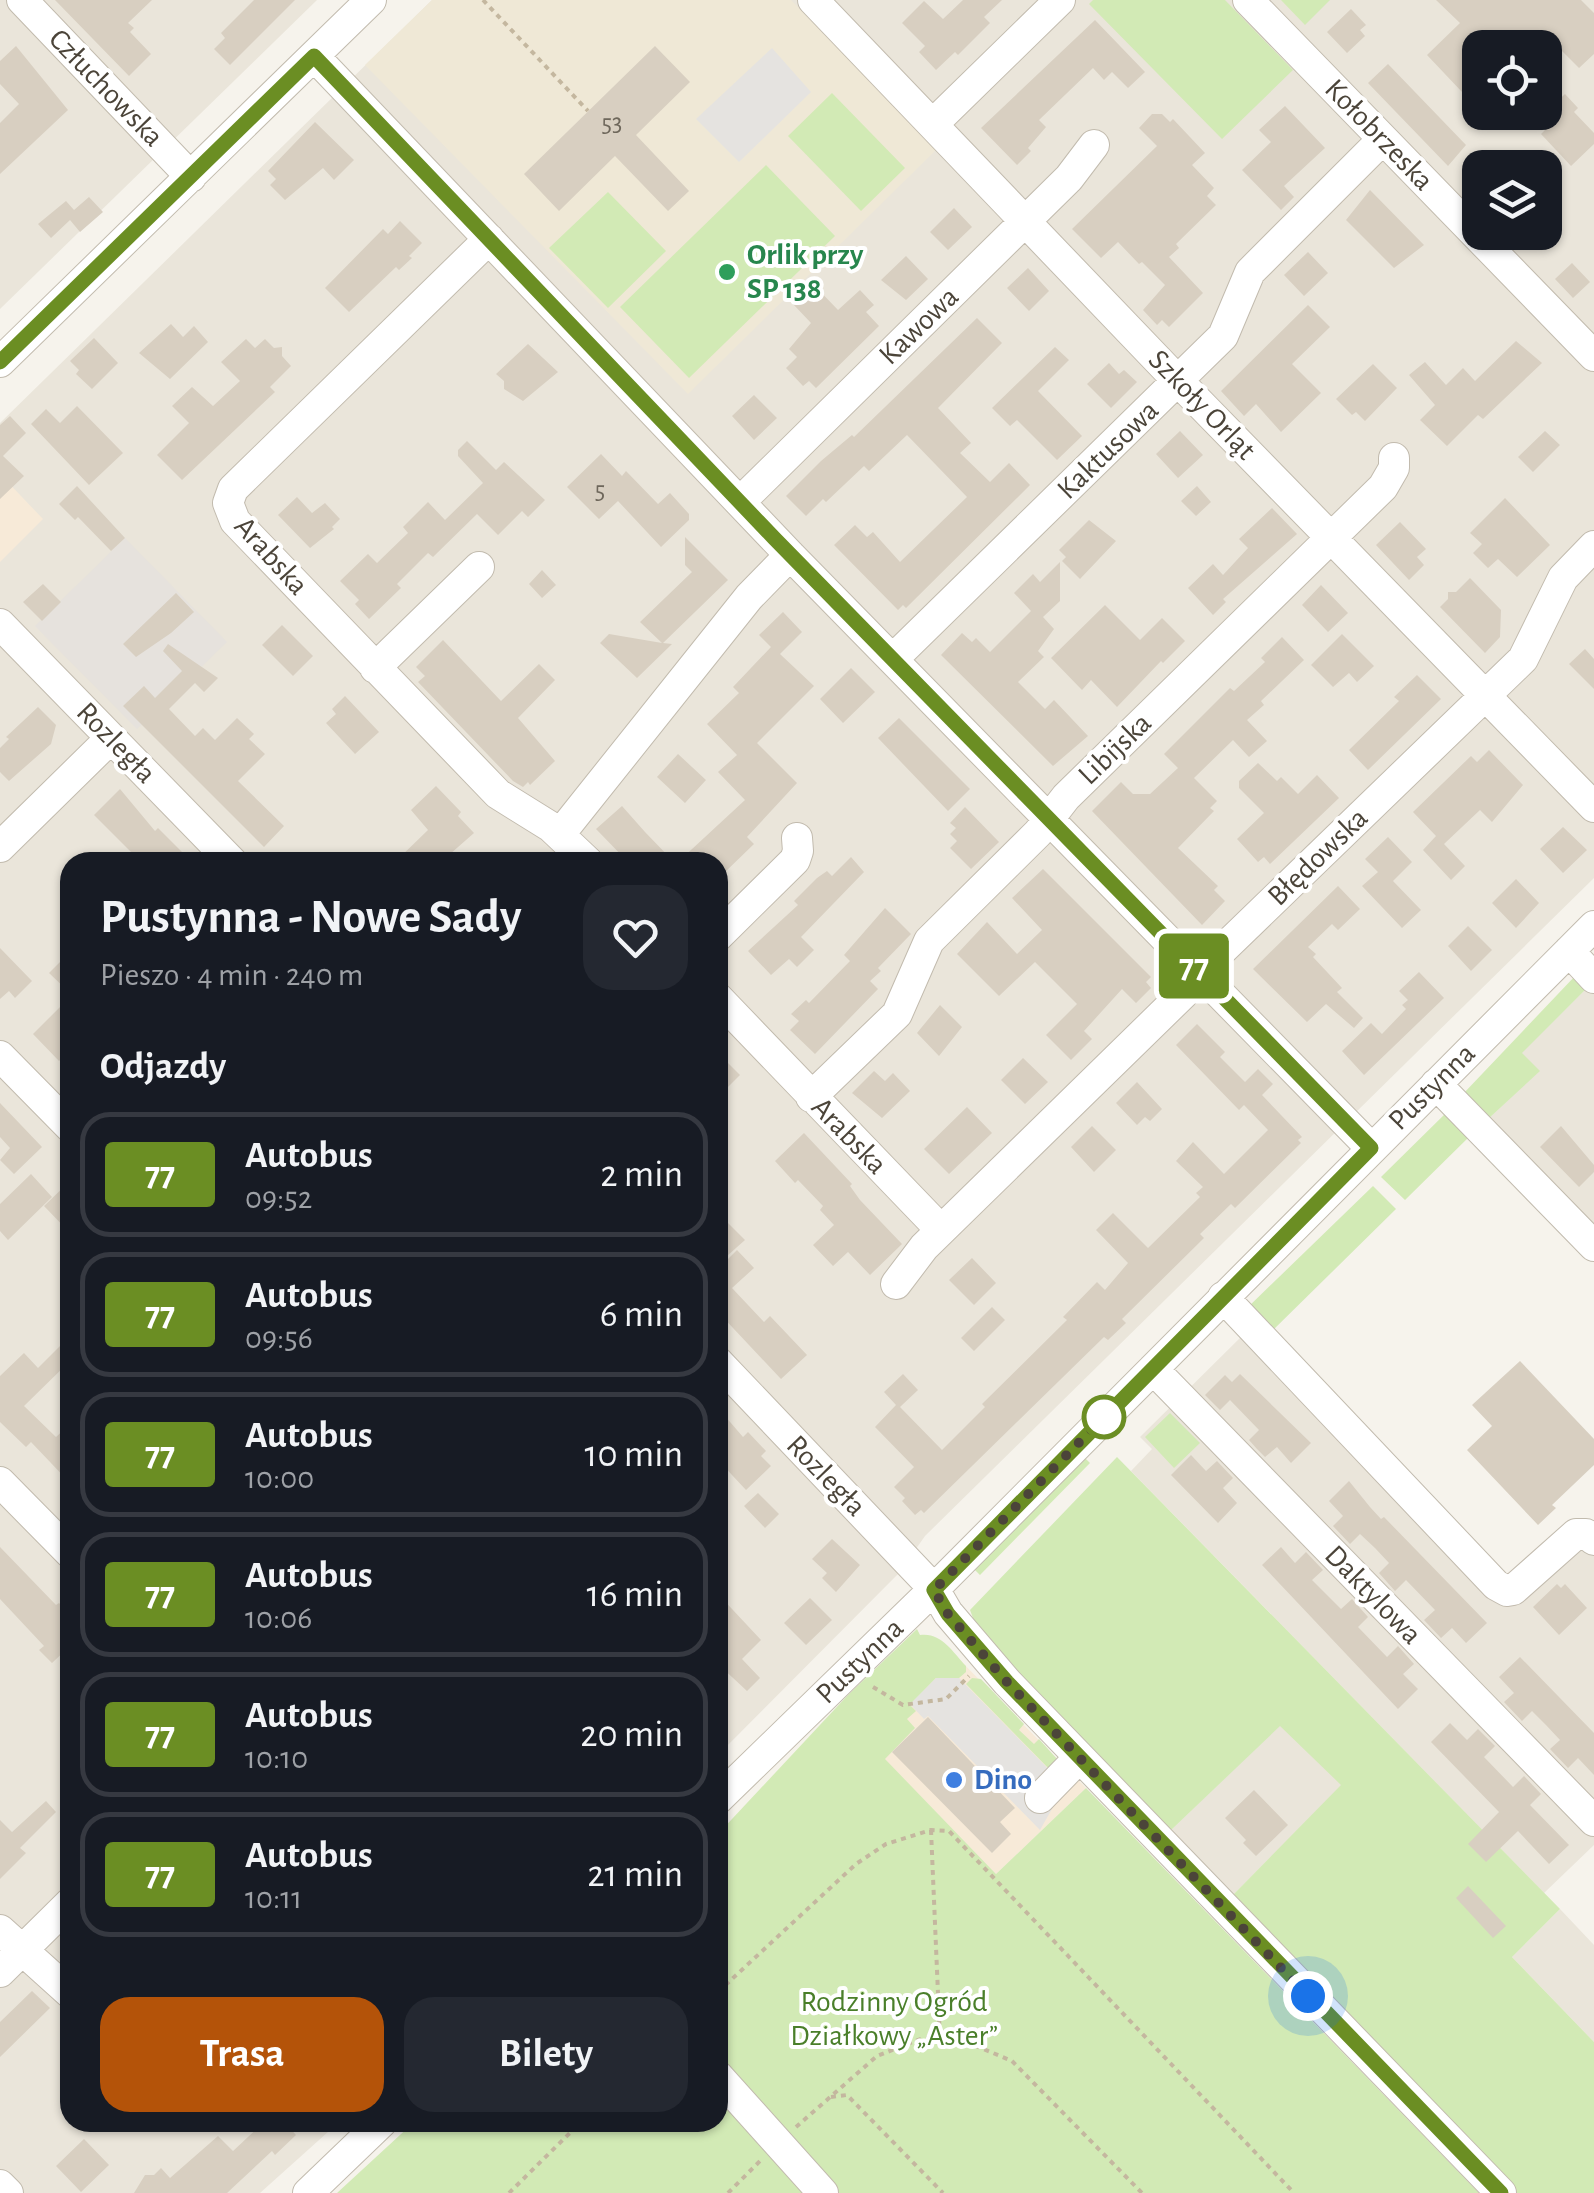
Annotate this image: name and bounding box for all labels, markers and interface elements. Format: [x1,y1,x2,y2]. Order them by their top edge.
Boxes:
street label: Człuchowska [43,24,169,152]
map controls [1462,30,1562,250]
button: locate [1462,30,1562,130]
street label: Kołobrzeska [1319,74,1439,196]
house number: 53 [602,111,622,136]
button: layers [1462,150,1562,250]
place label: Orlik przy SP 138 [747,240,864,304]
marker: Orlik przy SP 138 [716,261,738,283]
street label: Kawowa [874,281,964,371]
street label: Szkoły Orląt [1143,344,1262,466]
street label: Kaktusowa [1052,395,1164,505]
house number: 5 [595,478,605,503]
street label: Arabska [228,511,314,601]
street label: Rozległa [71,697,161,789]
street label: Libijska [1073,707,1157,791]
street label: Błędowska [1262,802,1374,912]
button: heart [583,885,688,990]
text: Pustynna - Nowe Sady [100,894,521,942]
line badge: 77 [1149,934,1239,998]
text: 77 [1179,949,1209,984]
text: Pieszo · 4 min · 240 m [100,959,363,991]
street label: Pustynna [1383,1038,1481,1136]
text: Odjazdy [100,1048,226,1086]
street label: Arabska [806,1092,892,1180]
text: Autobus [245,1137,373,1175]
text: 2 min [600,1156,683,1194]
text: 77 [145,1157,175,1192]
text: 09:52 [245,1182,312,1214]
text: Autobus [245,1277,373,1315]
text: 6 min [600,1296,683,1334]
text: 77 [145,1297,175,1332]
text: 09:56 [245,1322,313,1354]
unlabelled marker [1083,1396,1125,1438]
text: Autobus [245,1417,373,1455]
street label: Rozległa [781,1430,871,1522]
text: 10 min [584,1436,683,1474]
text: 77 [145,1437,175,1472]
text: 10:00 [245,1462,314,1494]
street label: Daktylowa [1319,1540,1427,1650]
text: Autobus [245,1557,373,1595]
text: 16 min [587,1576,683,1614]
text: 77 [145,1577,175,1612]
text: 10:06 [245,1602,312,1634]
street label: Pustynna [811,1613,909,1709]
text: Autobus [245,1697,373,1735]
text: 20 min [580,1716,683,1754]
text: 77 [145,1717,175,1752]
text: 10:10 [245,1742,308,1774]
place label: Dino [974,1765,1032,1795]
marker: Dino [943,1769,965,1791]
text: Autobus [245,1837,373,1875]
text: 21 min [587,1856,683,1894]
text: 77 [145,1857,175,1892]
text: 10:11 [245,1882,302,1914]
your location [1283,1971,1333,2021]
park label: Rodzinny Ogród Działkowy „Aster” [790,1987,998,2051]
button: Trasa [100,1997,384,2112]
button: Bilety [404,1997,688,2112]

